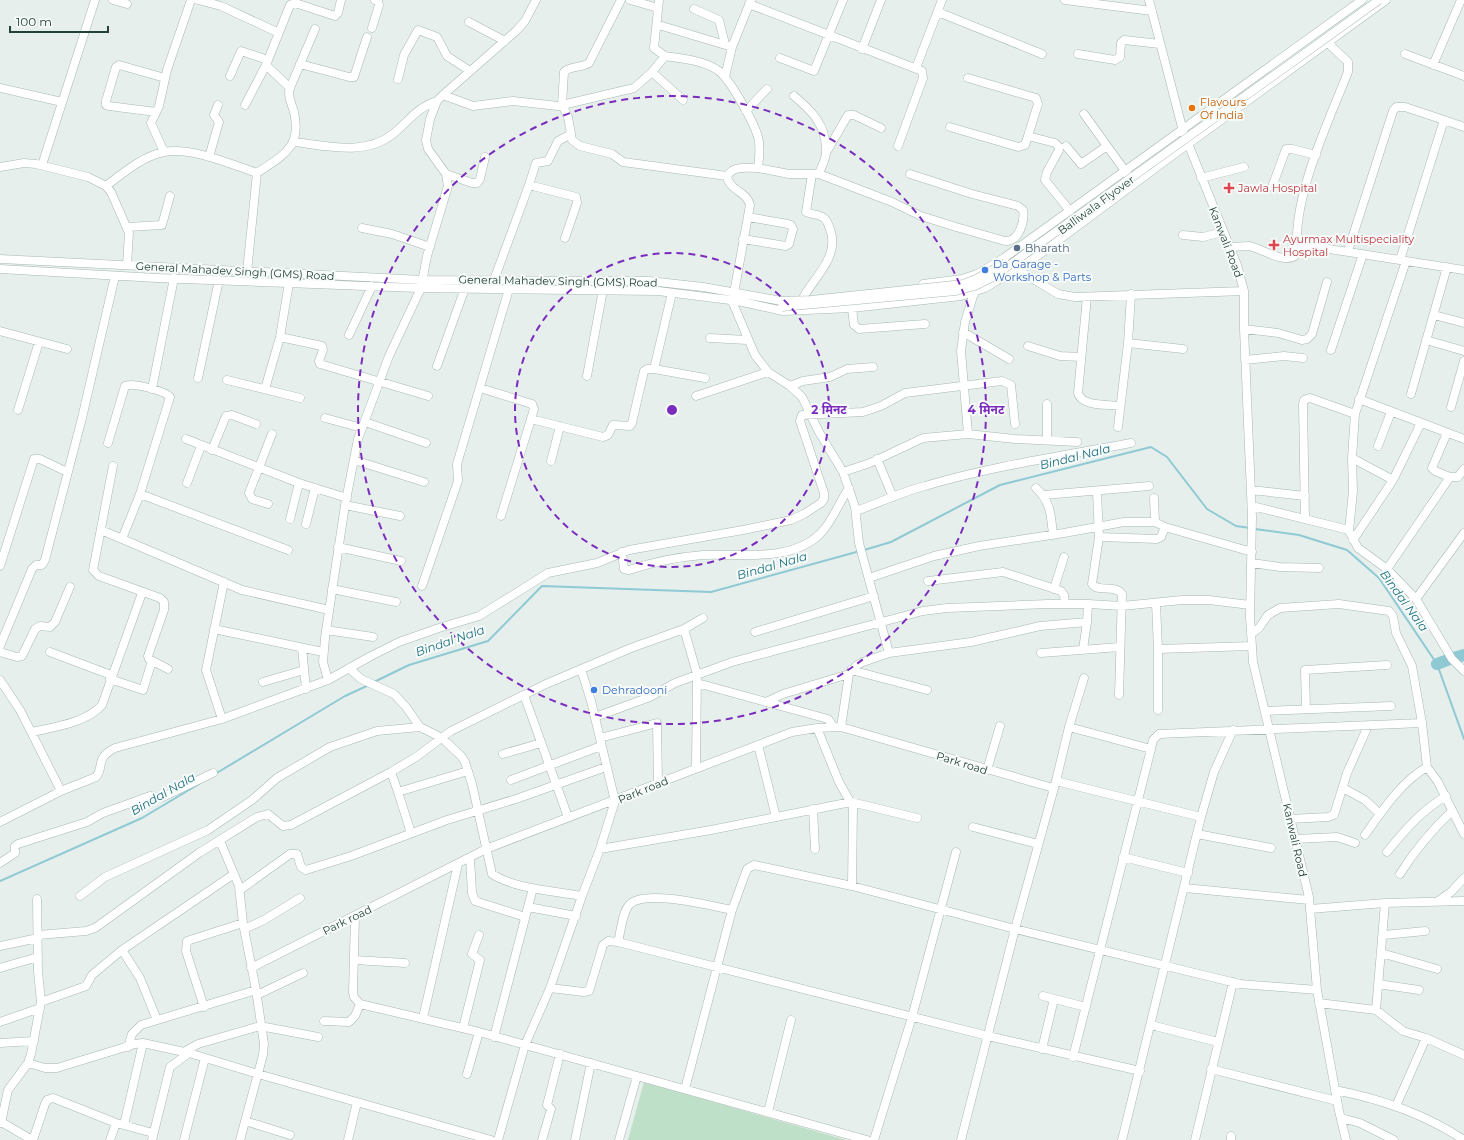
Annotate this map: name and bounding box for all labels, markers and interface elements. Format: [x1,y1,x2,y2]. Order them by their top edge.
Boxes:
scale bar [10,8,108,34]
text: 100 m [16,14,52,29]
place label: Flavours Of India [1200,95,1247,122]
marker: Flavours Of India [1187,103,1197,113]
street label: Balliwala Flyover [1055,173,1137,237]
place label: Jawla Hospital [1237,181,1317,195]
marker: Jawla Hospital [1223,182,1235,194]
street label: Kanwali Road [1206,204,1246,280]
place label: Ayurmax Multispeciality Hospital [1283,232,1414,259]
marker: Ayurmax Multispeciality Hospital [1268,239,1280,251]
place label: Bharath [1025,241,1070,255]
marker: Bharath [1012,243,1022,253]
place label: Da Garage - Workshop & Parts [993,257,1092,284]
street label: General Mahadev Singh (GMS) Road [135,259,335,283]
marker: Da Garage - Workshop & Parts [980,265,990,275]
street label: General Mahadev Singh (GMS) Road [458,272,658,290]
text: 2 मिनट [811,402,847,417]
text: 4 मिनट [968,402,1005,417]
centre of rings [665,403,679,417]
water label: Bindal Nala [1038,440,1112,473]
water label: Bindal Nala [735,548,809,583]
water label: Bindal Nala [1377,567,1432,634]
water label: Bindal Nala [413,622,486,659]
place label: Dehradooni [602,683,667,697]
marker: Dehradooni [589,685,599,695]
street label: Park road [935,749,989,777]
water label: Bindal Nala [128,769,198,818]
street label: Park road [616,774,670,806]
street label: Kanwali Road [1280,802,1310,878]
street label: Park road [320,902,374,938]

